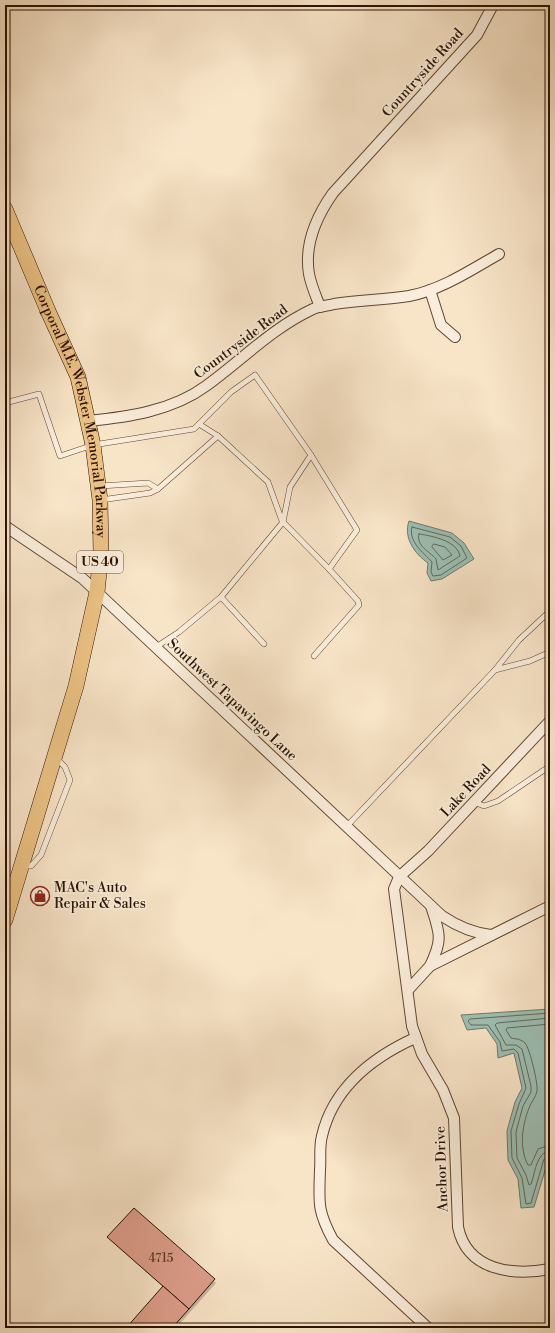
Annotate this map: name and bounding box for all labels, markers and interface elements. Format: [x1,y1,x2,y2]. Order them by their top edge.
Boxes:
street label: Countryside Road [378,25,468,121]
street label: Corporal M.E. Webster Memorial Parkway [29,283,110,538]
street label: Countryside Road [190,301,292,383]
road number: US 40 [77,551,123,573]
street label: Southwest Tapawingo Lane [163,635,301,765]
street label: Lake Road [437,761,495,821]
place label: MAC's Auto Repair & Sales [54,879,146,913]
shop icon: MAC's Auto Repair & Sales [29,885,51,907]
street label: Anchor Drive [432,1126,453,1213]
house number: 4715 [149,1251,174,1266]

